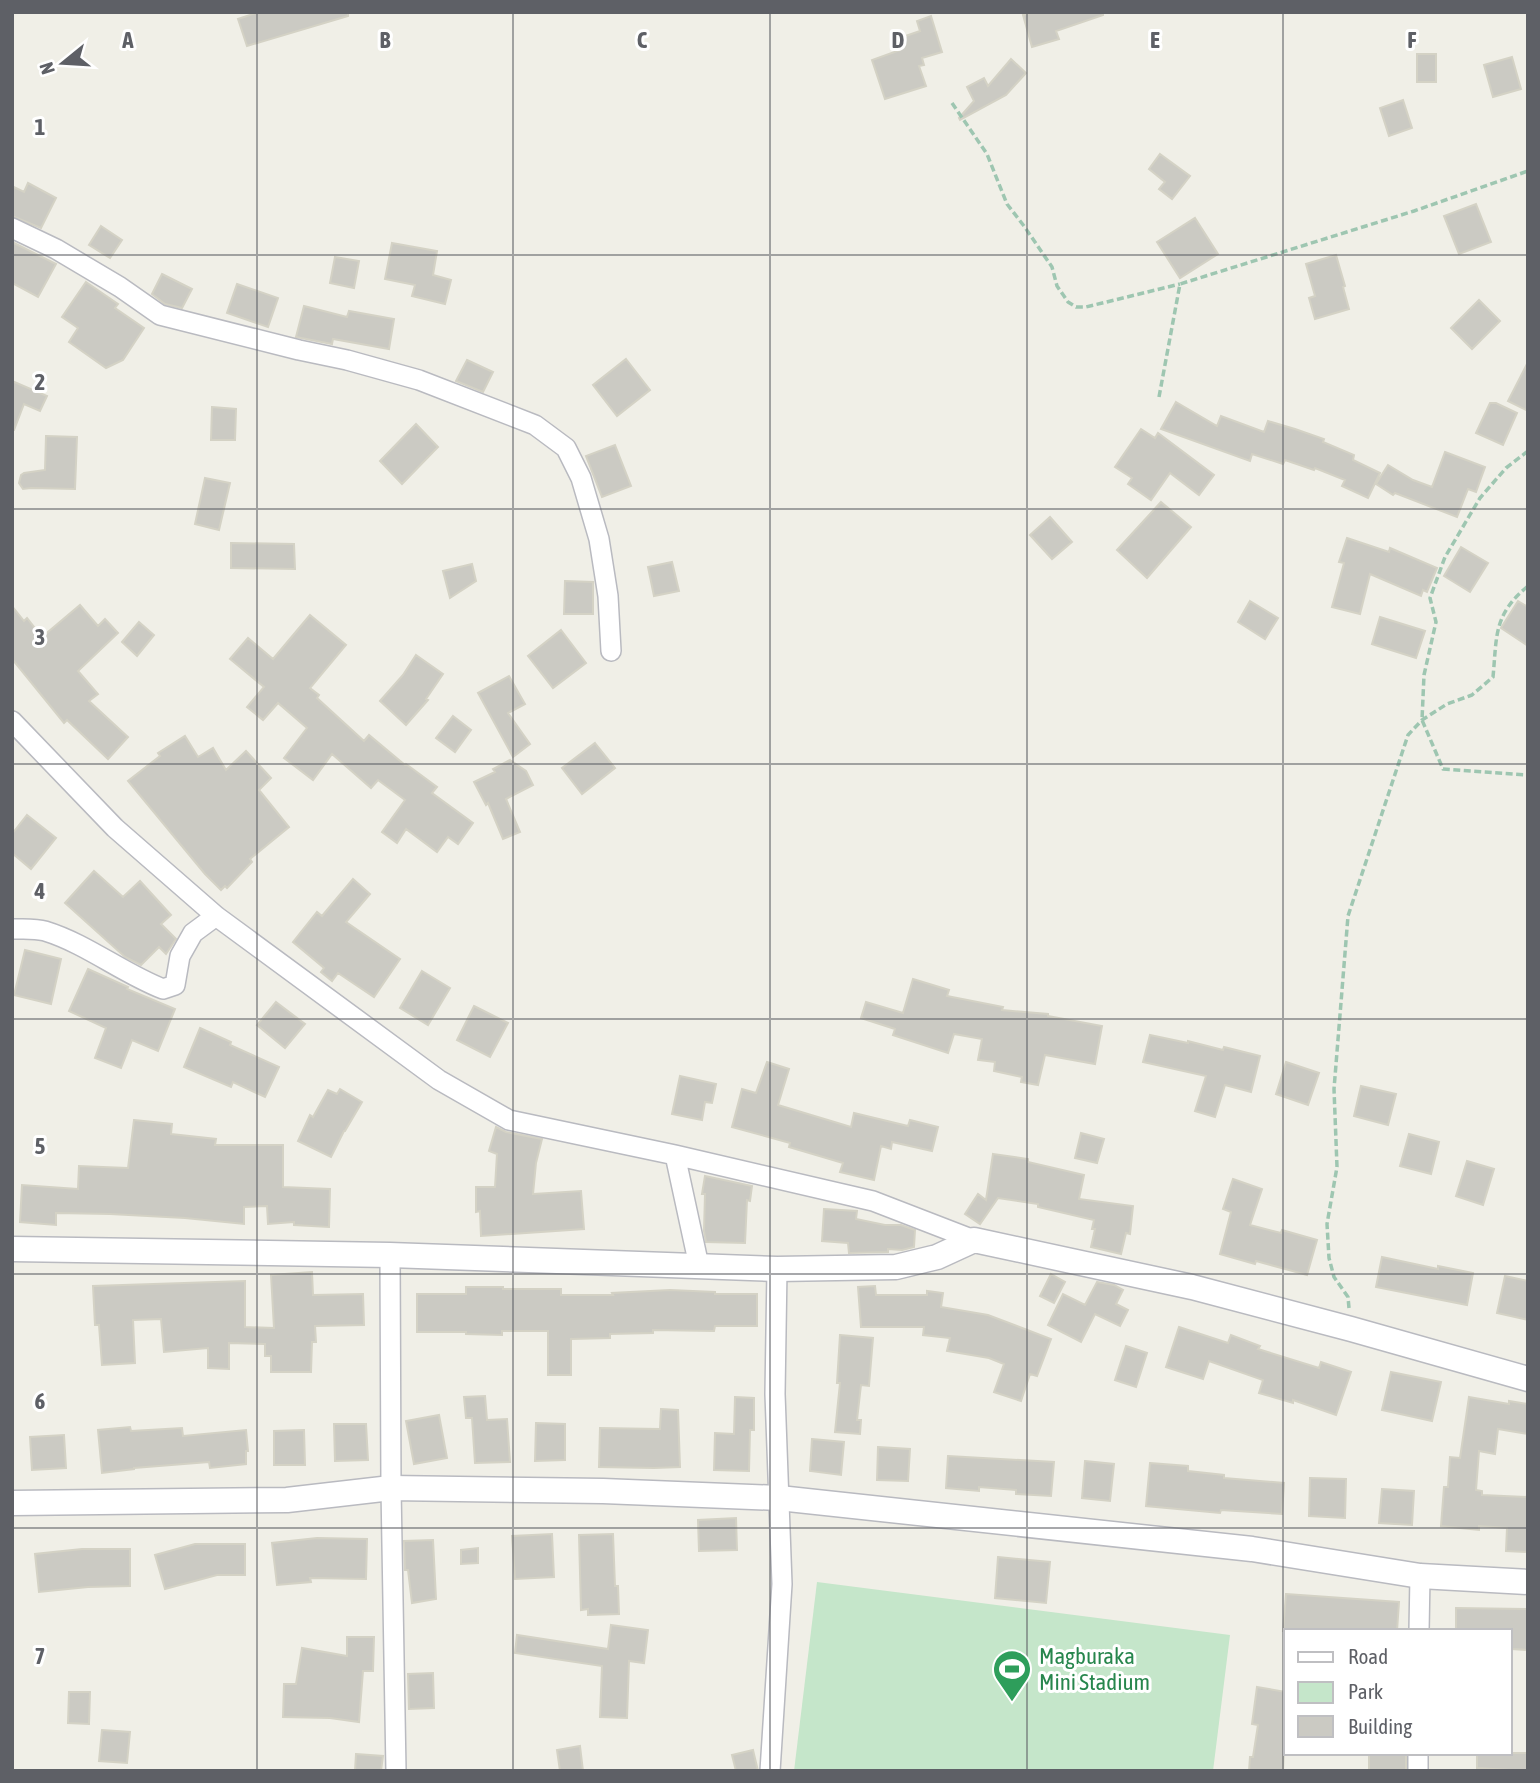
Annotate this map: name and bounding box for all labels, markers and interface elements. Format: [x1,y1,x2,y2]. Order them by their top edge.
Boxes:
text: A [121,27,134,53]
text: B [380,27,391,53]
text: C [637,27,648,53]
text: D [892,27,905,53]
text: E [1150,27,1160,53]
text: F [1407,27,1417,53]
north arrow [28,28,98,98]
text: N [35,60,59,77]
text: 1 [35,114,46,140]
text: 2 [35,369,45,395]
text: 3 [35,624,45,650]
text: 4 [34,878,46,904]
text: 5 [35,1133,46,1159]
text: 6 [35,1388,46,1414]
legend [1284,1629,1512,1755]
text: 7 [35,1643,45,1669]
place label: Magburaka Mini Stadium [1039,1643,1150,1695]
text: Road [1348,1644,1388,1668]
sports icon: Magburaka Mini Stadium [991,1648,1033,1703]
text: Park [1348,1679,1383,1703]
text: Building [1348,1714,1412,1738]

